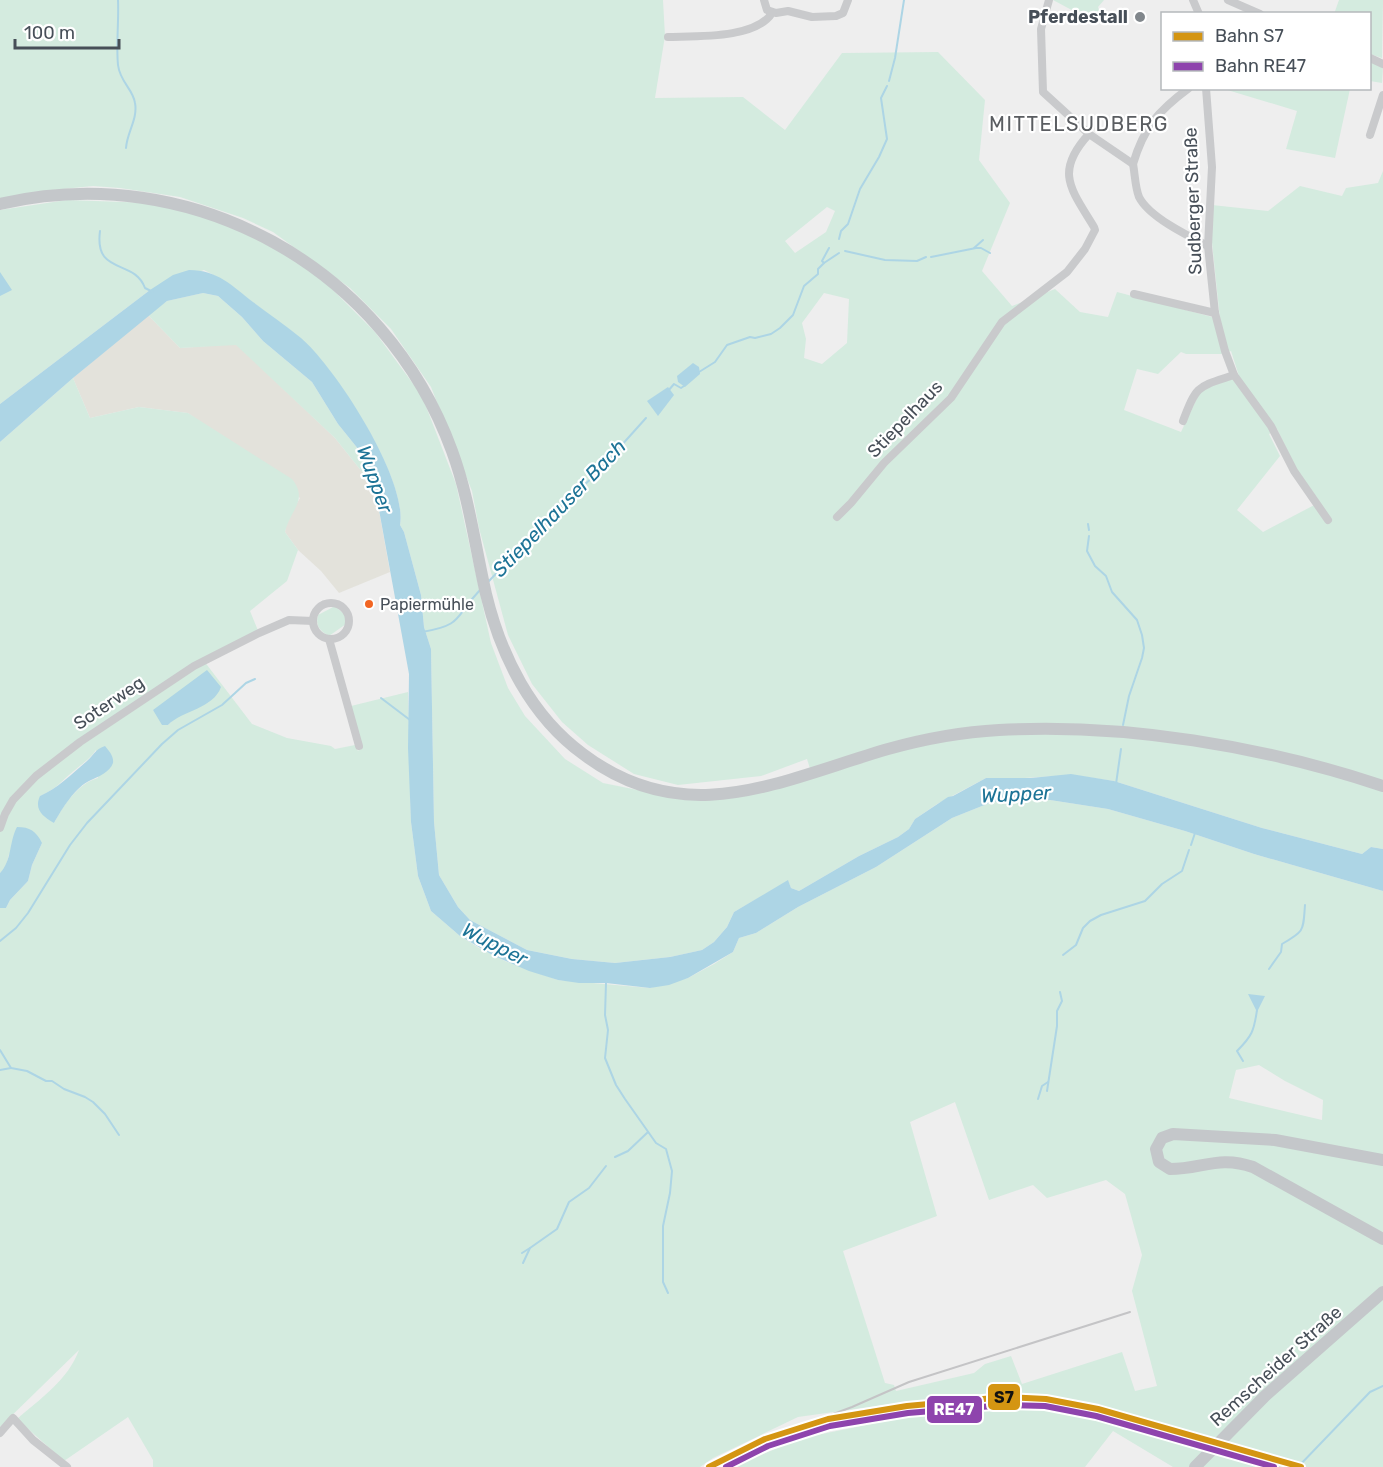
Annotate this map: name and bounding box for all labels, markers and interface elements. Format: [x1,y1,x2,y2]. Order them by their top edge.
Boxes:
place label: Pferdestall [1028,6,1128,28]
marker: Pferdestall [1133,10,1147,24]
scale bar [15,12,118,50]
legend [1161,12,1371,90]
text: 100 m [24,22,75,44]
text: Bahn S7 [1215,25,1284,47]
text: Bahn RE47 [1215,55,1306,77]
district label: MITTELSUDBERG [989,112,1169,136]
street label: Sudberger Straße [1179,127,1207,275]
street label: Stiepelhaus [863,376,947,462]
water label: Stiepelhauser Bach [487,434,631,582]
water label: Wupper [352,442,399,517]
place label: Papiermühle [380,595,474,614]
marker: Papiermühle [363,598,375,610]
street label: Soterweg [70,671,148,735]
water label: Wupper [980,780,1053,808]
water label: Wupper [458,917,533,971]
street label: Remscheider Straße [1206,1301,1346,1431]
line badge: S7 [987,1383,1021,1411]
text: S7 [994,1388,1014,1407]
line badge: RE47 [926,1395,983,1424]
text: RE47 [934,1400,974,1419]

